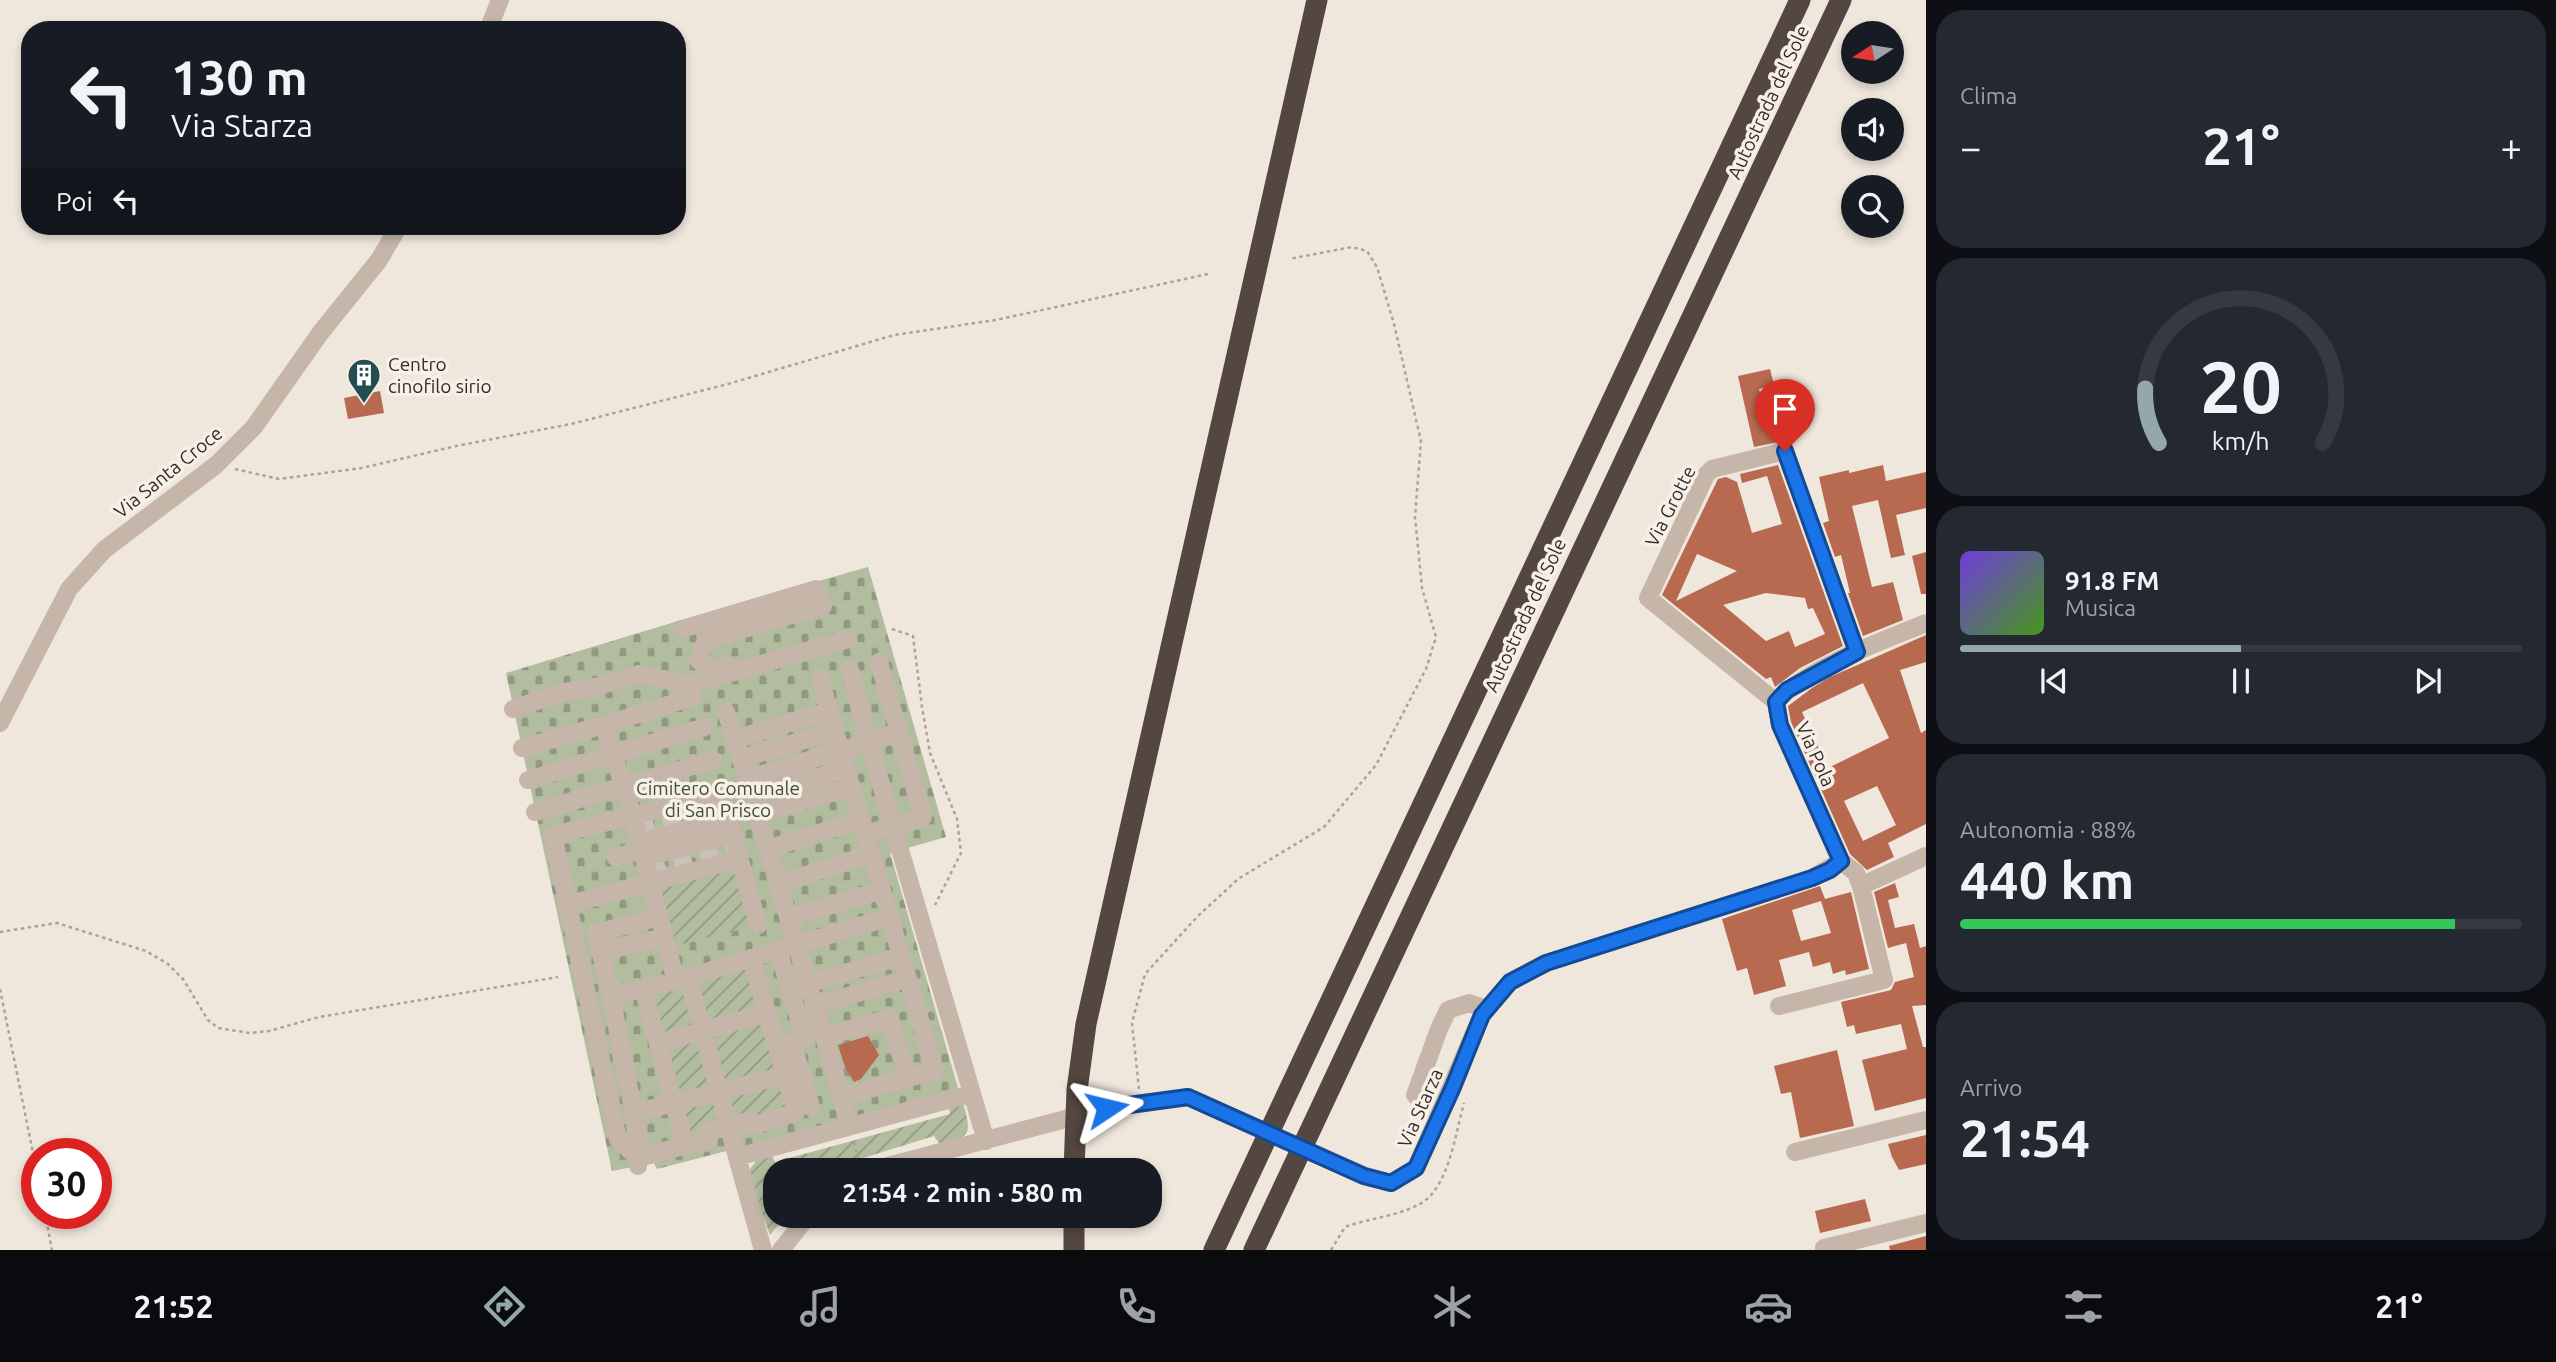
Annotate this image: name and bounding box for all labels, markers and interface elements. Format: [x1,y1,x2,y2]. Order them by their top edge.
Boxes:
north arrow [1841,21,1904,84]
map controls [1841,21,1904,238]
street label: Autostrada del Sole [1723,22,1813,182]
icon: left [56,49,147,140]
text: 130 m [171,49,308,104]
text: Clima [1960,83,2017,108]
button: sound [1841,98,1904,161]
text: Via Starza [171,107,313,143]
text: 21° [2202,117,2280,175]
text: − [1960,126,1981,168]
text: + [2501,126,2522,168]
button: search [1841,175,1904,238]
icon: left [107,182,145,220]
text: Poi [56,187,93,216]
text: 20 [2200,345,2282,427]
place label: Centro cinofilo sirio [388,353,492,397]
building icon: Centro cinofilo sirio [345,356,383,405]
pin [1755,379,1815,451]
icon: arrive [1766,390,1804,428]
street label: Via Santa Croce [109,422,227,522]
text: km/h [2212,427,2270,455]
street label: Via Grotte [1640,462,1700,550]
street label: Autostrada del Sole [1480,535,1570,695]
text: 91.8 FM [2065,566,2159,595]
text: Musica [2065,595,2136,620]
icon: previous [2035,662,2073,700]
icon: pause [2222,662,2260,700]
icon: next [2409,662,2447,700]
street label: Via Pola [1792,718,1840,790]
park label: Cimitero Comunale di San Prisco [636,777,800,821]
text: Autonomia · 88% [1960,817,2136,842]
text: 440 km [1960,851,2134,909]
street label: Via Starza [1393,1065,1447,1151]
position arrow [1070,1071,1144,1145]
text: Arrivo [1960,1075,2023,1100]
text: 21:54 [1960,1109,2090,1167]
speed limit sign: 30 [21,1138,112,1229]
text: 21:54 · 2 min · 580 m [842,1178,1083,1207]
icon: directions [480,1282,529,1331]
icon: music [796,1282,845,1331]
icon: phone [1112,1282,1161,1331]
icon: climate [1428,1282,1477,1331]
icon: car [1744,1282,1793,1331]
icon: filters [2059,1282,2108,1331]
text: 21:52 [133,1288,213,1324]
text: 21° [2375,1288,2423,1324]

